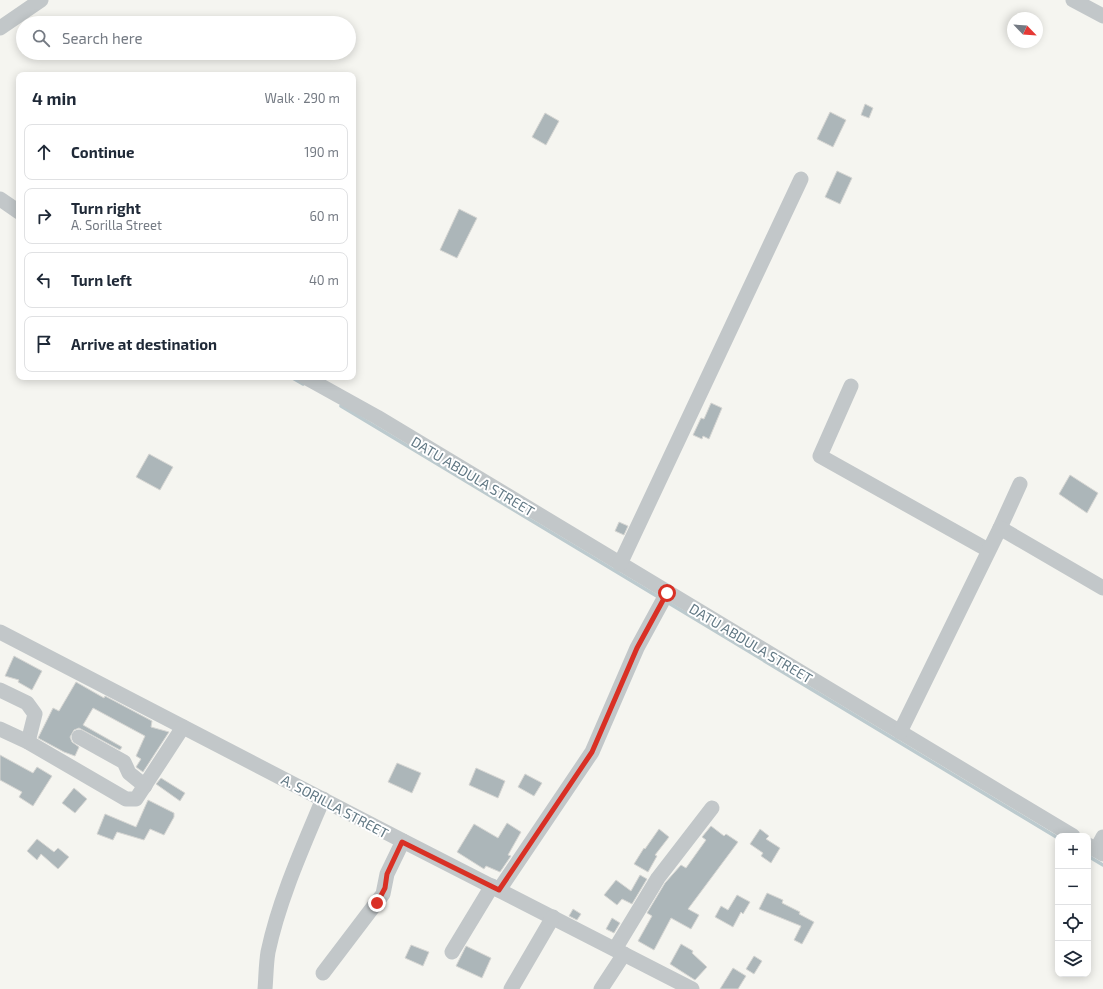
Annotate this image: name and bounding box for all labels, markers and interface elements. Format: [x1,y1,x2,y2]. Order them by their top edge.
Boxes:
north arrow [1007,12,1043,48]
search box [16,16,356,60]
icon: search [30,27,52,49]
text: Search here [62,29,143,47]
text: 4 min [32,88,76,108]
text: Walk · 290 m [265,90,340,106]
icon: ahead [33,141,55,163]
text: Continue [71,143,134,161]
text: 190 m [304,144,339,160]
text: Turn right [71,199,141,217]
icon: right [33,205,55,227]
text: 60 m [309,208,339,224]
text: A. Sorilla Street [71,217,162,233]
icon: left [33,269,55,291]
text: Turn left [71,271,132,289]
text: 40 m [309,272,339,288]
icon: arrive [33,333,55,355]
text: Arrive at destination [71,335,217,353]
street label: DATU ABDULA STREET [408,433,538,519]
route start [658,584,676,602]
street label: DATU ABDULA STREET [686,600,816,686]
street label: A. SORILLA STREET [279,771,391,841]
map controls [1055,833,1091,977]
button: + [1055,833,1091,869]
button: − [1055,869,1091,905]
route end [368,894,386,912]
button: locate [1055,905,1091,941]
button: layers [1055,941,1091,977]

